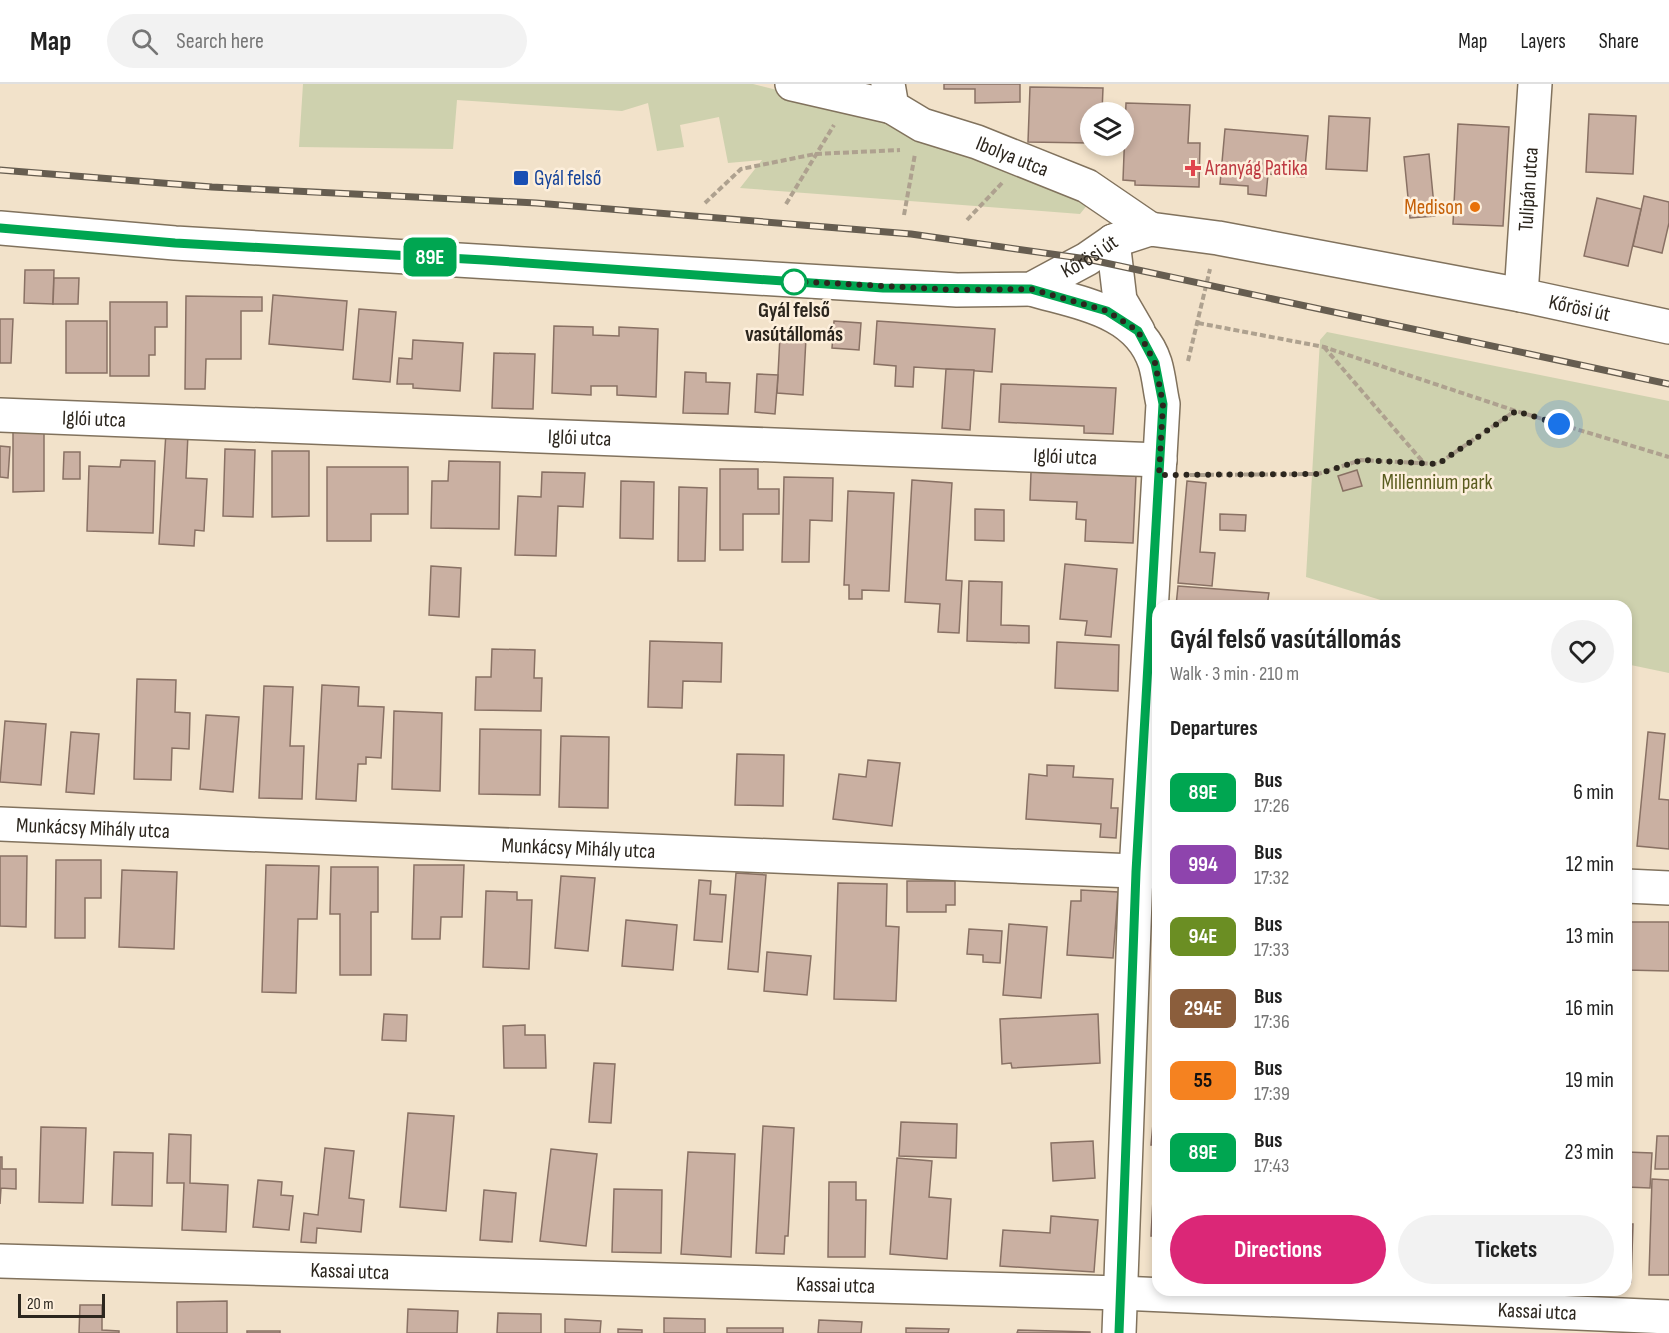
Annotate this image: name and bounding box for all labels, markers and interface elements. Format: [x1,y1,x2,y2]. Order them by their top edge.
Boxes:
search box [107,14,527,68]
text: Map [30,25,71,58]
icon: search [128,25,161,58]
text: Search here [176,28,264,55]
text: Map [1458,29,1487,54]
text: Layers [1520,29,1566,54]
text: Share [1599,29,1639,54]
map controls [1080,102,1134,156]
button: layers [1080,102,1134,156]
street label: Ibolya utca [972,131,1052,182]
street label: Tulipán utca [1513,146,1544,232]
place label: Aranyág Patika [1204,156,1308,181]
marker: Aranyág Patika [1186,161,1200,175]
place label: Gyál felső [534,166,602,191]
marker: Gyál felső [512,169,530,187]
place label: Medison [1404,195,1463,220]
marker: Medison [1468,200,1482,214]
street label: Kőrösi út [1057,229,1123,284]
line badge: 89E [396,238,464,276]
text: 89E [416,245,444,270]
marker: Gyál felső vasútállomás [781,269,807,295]
street label: Kőrösi út [1546,289,1613,327]
place label: Gyál felső vasútállomás [745,298,843,347]
street label: Iglói utca [62,405,126,433]
your location [1544,409,1574,439]
street label: Iglói utca [547,424,612,452]
street label: Iglói utca [1033,443,1098,471]
park label: Millennium park [1382,470,1492,495]
button: heart [1551,620,1614,683]
text: Gyál felső vasútállomás [1170,623,1401,656]
text: Walk · 3 min · 210 m [1170,662,1299,686]
text: Departures [1170,715,1258,742]
text: Bus [1254,767,1283,794]
text: 6 min [1573,779,1614,806]
text: 89E [1189,780,1217,805]
text: 17:26 [1254,794,1290,818]
street label: Munkácsy Mihály utca [16,813,170,844]
street label: Munkácsy Mihály utca [501,833,656,864]
text: Bus [1254,839,1283,866]
text: 12 min [1566,851,1614,878]
text: 994 [1188,852,1218,877]
text: 17:32 [1254,866,1289,890]
text: Bus [1254,911,1283,938]
text: 13 min [1566,923,1614,950]
text: 94E [1189,924,1217,949]
text: 17:33 [1254,938,1289,962]
text: Bus [1254,983,1283,1010]
text: 16 min [1566,995,1614,1022]
text: 294E [1184,996,1222,1021]
text: 17:36 [1254,1010,1290,1034]
text: Bus [1254,1055,1283,1082]
text: 19 min [1565,1067,1614,1094]
text: 55 [1194,1068,1212,1093]
text: 17:39 [1254,1082,1290,1106]
text: Bus [1254,1127,1283,1154]
text: 23 min [1565,1139,1614,1166]
text: 89E [1189,1140,1217,1165]
text: 17:43 [1254,1154,1289,1178]
button: Directions [1170,1215,1386,1284]
button: Tickets [1398,1215,1614,1284]
street label: Kassai utca [310,1258,390,1285]
street label: Kassai utca [796,1272,875,1299]
scale bar [18,1291,105,1318]
text: 20 m [27,1295,54,1314]
street label: Kassai utca [1497,1298,1577,1326]

